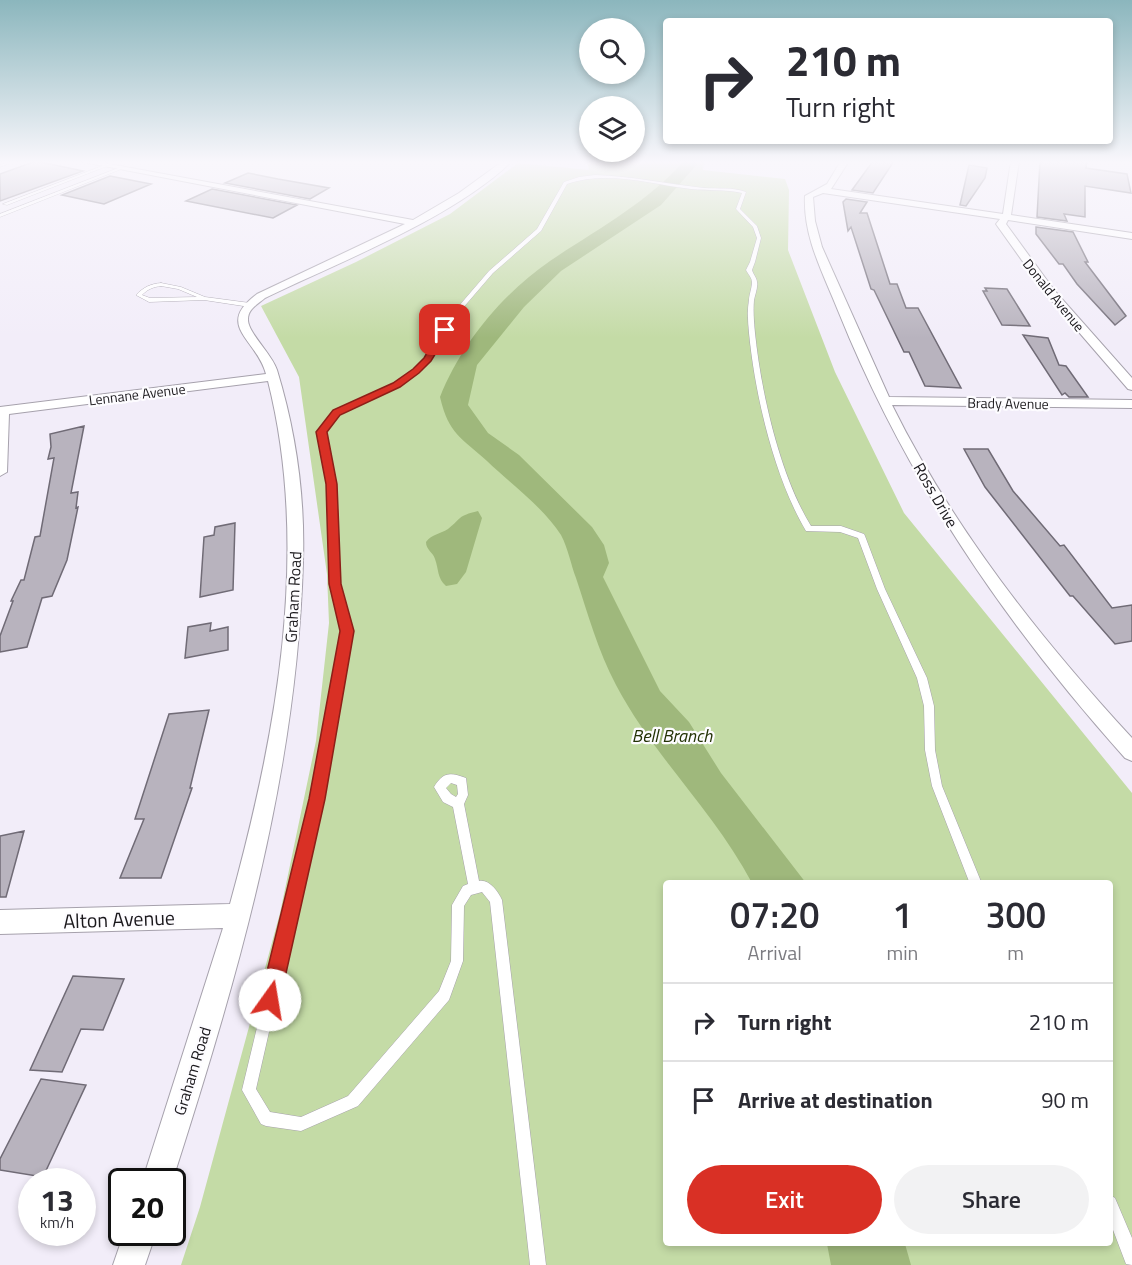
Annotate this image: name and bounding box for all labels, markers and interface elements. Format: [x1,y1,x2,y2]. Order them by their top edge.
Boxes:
map controls [579,18,645,162]
button: search [579,18,645,84]
text: 210 m [786,28,901,92]
icon: right [687,42,765,120]
text: Turn right [786,86,895,127]
button: layers [579,96,645,162]
street label: Donald Avenue [1018,254,1090,336]
pin [419,304,470,355]
icon: arrive [428,313,461,346]
street label: Lennane Avenue [87,378,187,410]
street label: Brady Avenue [967,392,1049,414]
street label: Ross Drive [908,458,964,532]
street label: Graham Road [279,551,307,643]
water label: Bell Branch [632,722,713,749]
text: 07:20 [730,887,819,942]
text: 1 [892,887,912,942]
text: 300 [985,887,1046,942]
street label: Alton Avenue [63,902,175,936]
text: Arrival [748,937,802,968]
text: min [886,937,918,968]
text: m [1007,937,1024,968]
position arrow [238,968,302,1032]
text: Turn right [738,1005,832,1039]
text: 210 m [1029,1005,1089,1039]
icon: right [687,1006,720,1039]
street label: Graham Road [167,1024,217,1118]
text: Arrive at destination [738,1083,933,1117]
text: 90 m [1041,1083,1089,1117]
icon: arrive [687,1084,720,1117]
button: Exit [687,1165,882,1234]
button: Share [894,1165,1089,1234]
speed limit sign: 20 [108,1168,186,1246]
text: 13 [40,1177,74,1223]
text: km/h [40,1211,74,1234]

